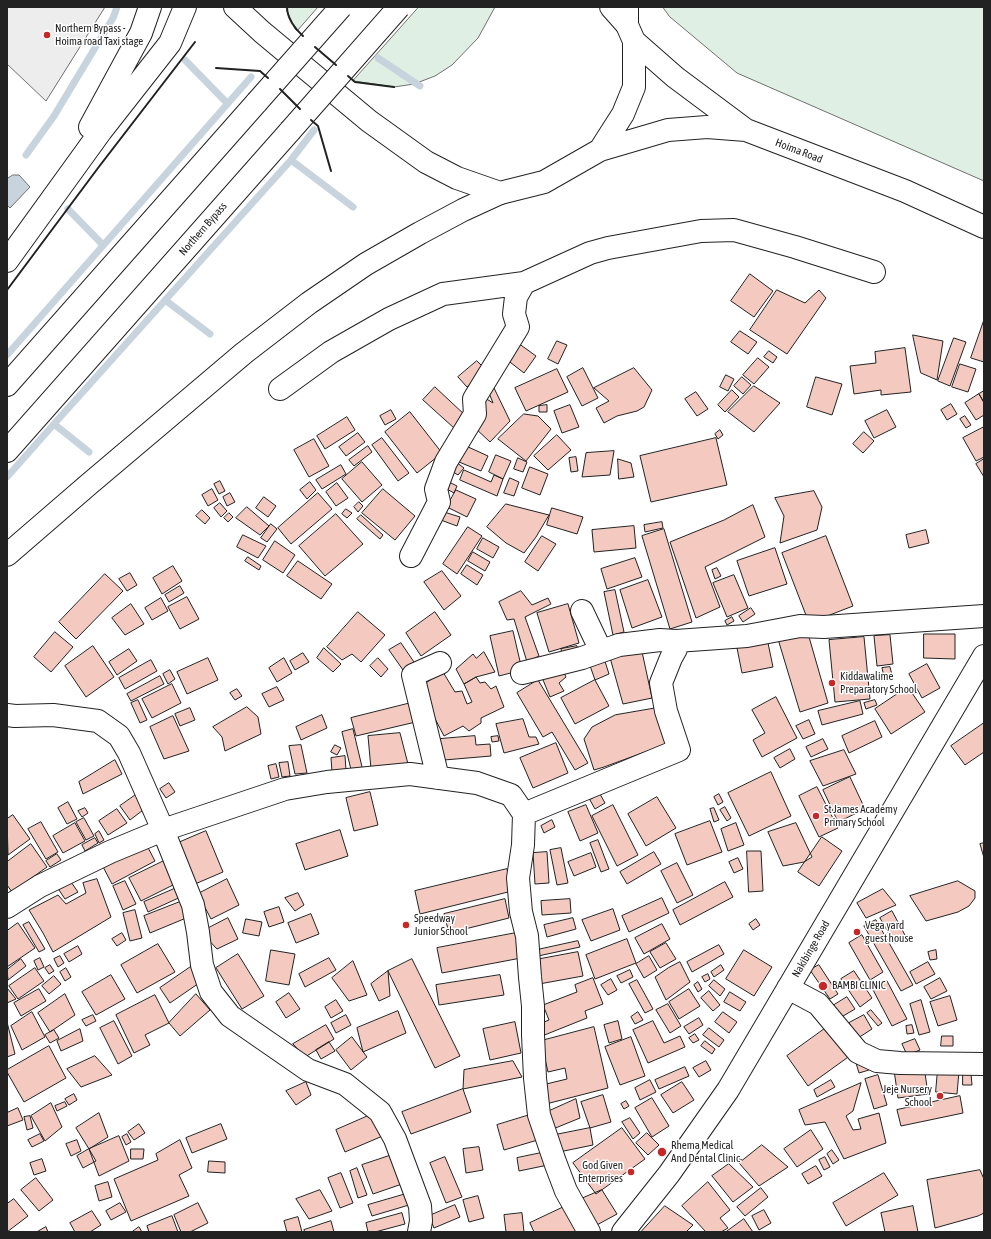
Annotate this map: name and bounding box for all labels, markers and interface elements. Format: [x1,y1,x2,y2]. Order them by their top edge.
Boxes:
place label: Northern Bypass - Hoima road Taxi stage [55,22,143,48]
marker: Northern Bypass - Hoima road Taxi stage [42,30,52,40]
street label: Hoima Road [773,136,825,166]
street label: Northern Bypass [176,200,230,258]
place label: Kiddawalime Preparatory School [840,670,917,696]
marker: Kiddawalime Preparatory School [827,678,837,688]
place label: St James Academy Primary School [824,803,897,829]
marker: St James Academy Primary School [811,811,821,821]
place label: Speedway Junior School [414,912,468,938]
street label: Nakibinge Road [789,918,833,980]
place label: Vega yard guest house [865,919,913,945]
marker: Speedway Junior School [401,920,411,930]
marker: Vega yard guest house [852,927,862,937]
place label: BAMBI CLINIC [832,979,886,993]
marker: BAMBI CLINIC [817,980,829,992]
place label: Jeje Nursery School [883,1083,932,1109]
marker: Jeje Nursery School [935,1091,945,1101]
place label: Rhema Medical And Dental Clinic [671,1139,740,1165]
marker: Rhema Medical And Dental Clinic [656,1146,668,1158]
place label: God Given Enterprises [578,1159,623,1185]
marker: God Given Enterprises [626,1167,636,1177]

